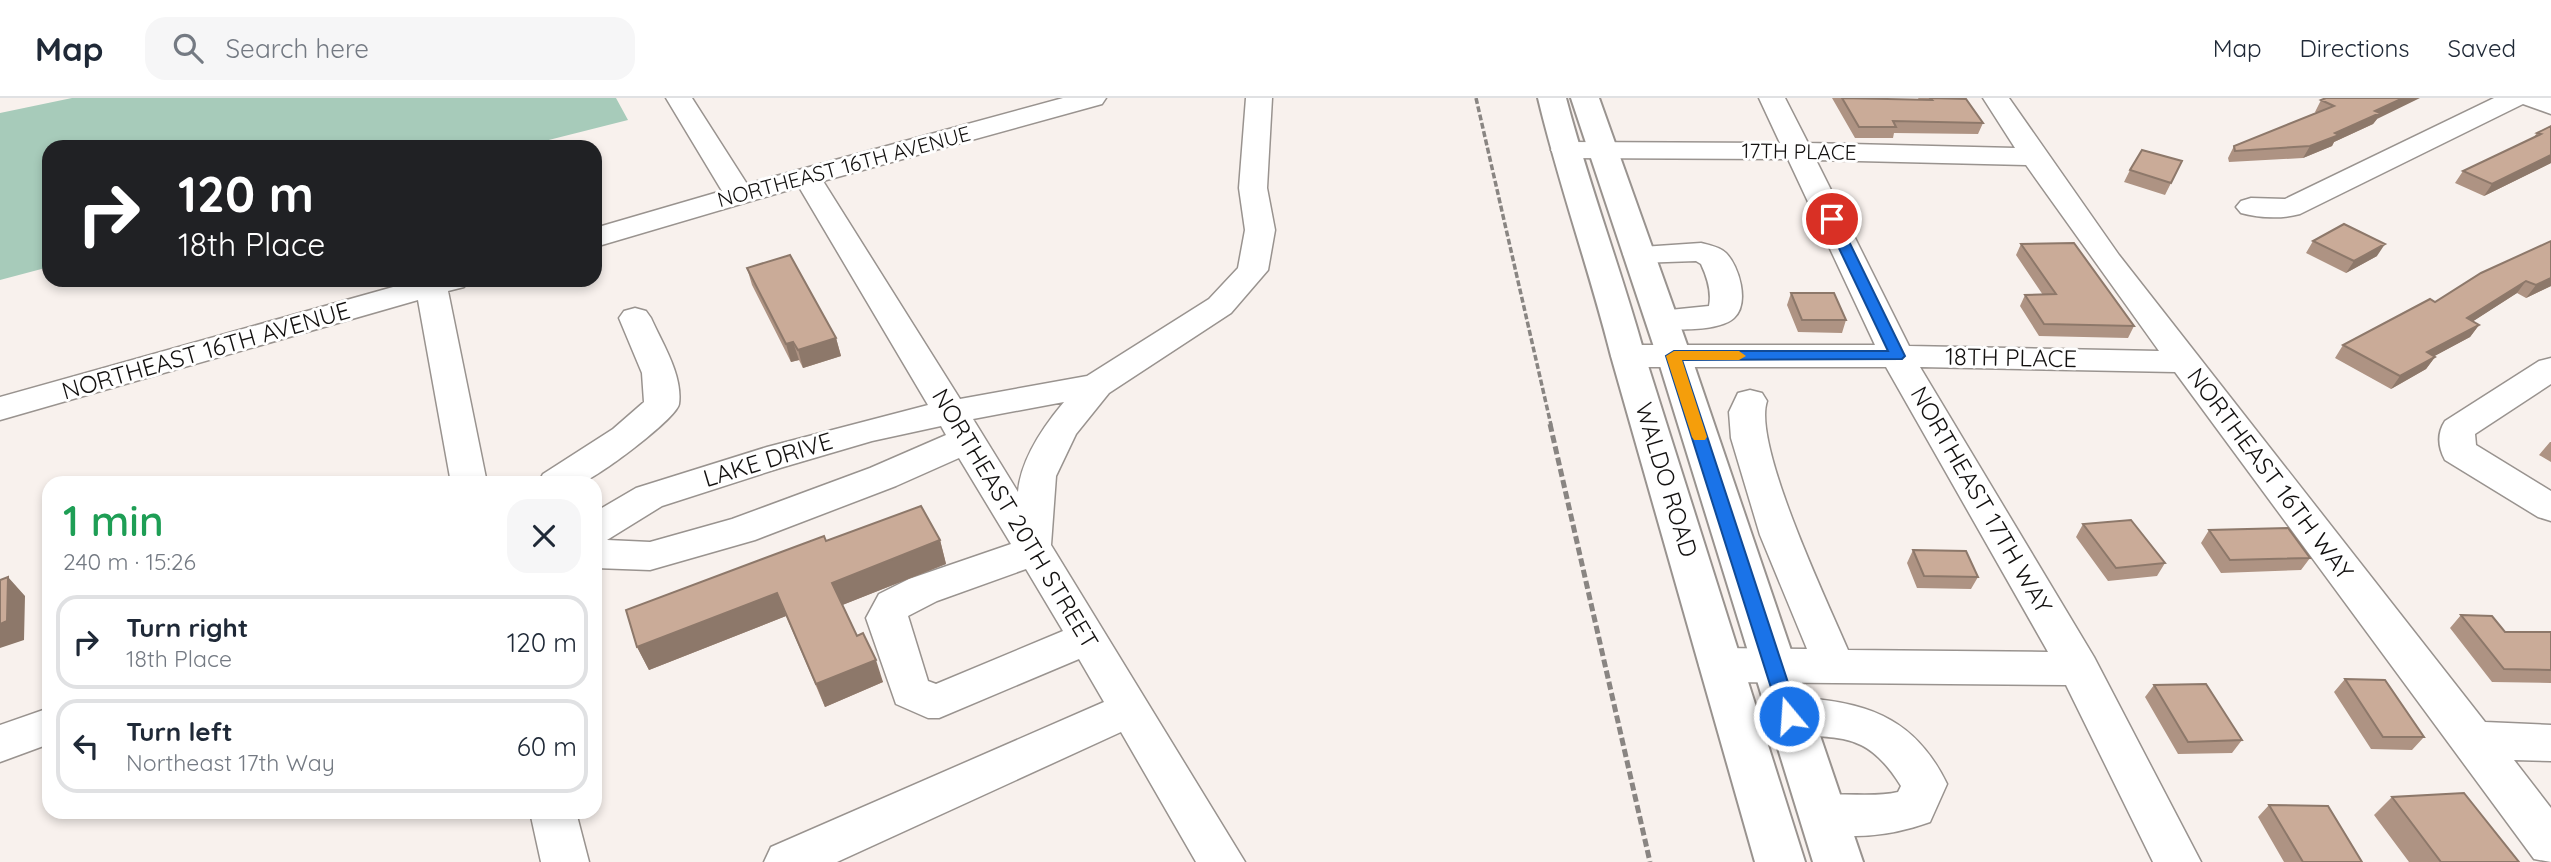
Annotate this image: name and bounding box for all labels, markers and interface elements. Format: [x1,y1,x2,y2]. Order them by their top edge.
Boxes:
search box [145,17,635,80]
text: Map [35,28,103,69]
icon: search [169,29,207,67]
text: Search here [225,32,369,65]
text: Map [2213,33,2262,63]
text: Directions [2300,33,2410,63]
text: Saved [2448,33,2516,63]
street label: NORTHEAST 16TH AVENUE [714,120,973,212]
street label: 17TH PLACE [1741,137,1857,165]
text: 120 m [178,163,314,224]
icon: right [63,168,154,259]
pin [1802,189,1862,249]
icon: arrive [1813,200,1851,238]
text: 18th Place [178,224,325,264]
street label: NORTHEAST 16TH AVENUE [58,295,353,406]
street label: 18TH PLACE [1945,341,2077,373]
street label: NORTHEAST 16TH WAY [2181,361,2360,585]
street label: NORTHEAST 17TH WAY [1905,381,2059,618]
street label: NORTHEAST 20TH STREET [926,383,1106,654]
street label: WALDO ROAD [1629,399,1705,561]
street label: LAKE DRIVE [699,425,836,493]
text: 1 min [63,494,164,547]
button: close [507,499,581,573]
text: 240 m · 15:26 [63,547,196,576]
text: Turn right [126,611,248,644]
icon: right [67,623,105,661]
text: 120 m [507,626,577,659]
text: 18th Place [126,644,232,673]
position arrow [1752,679,1826,753]
text: Turn left [126,715,233,748]
icon: left [67,727,105,765]
text: 60 m [517,730,577,763]
text: Northeast 17th Way [126,748,335,777]

